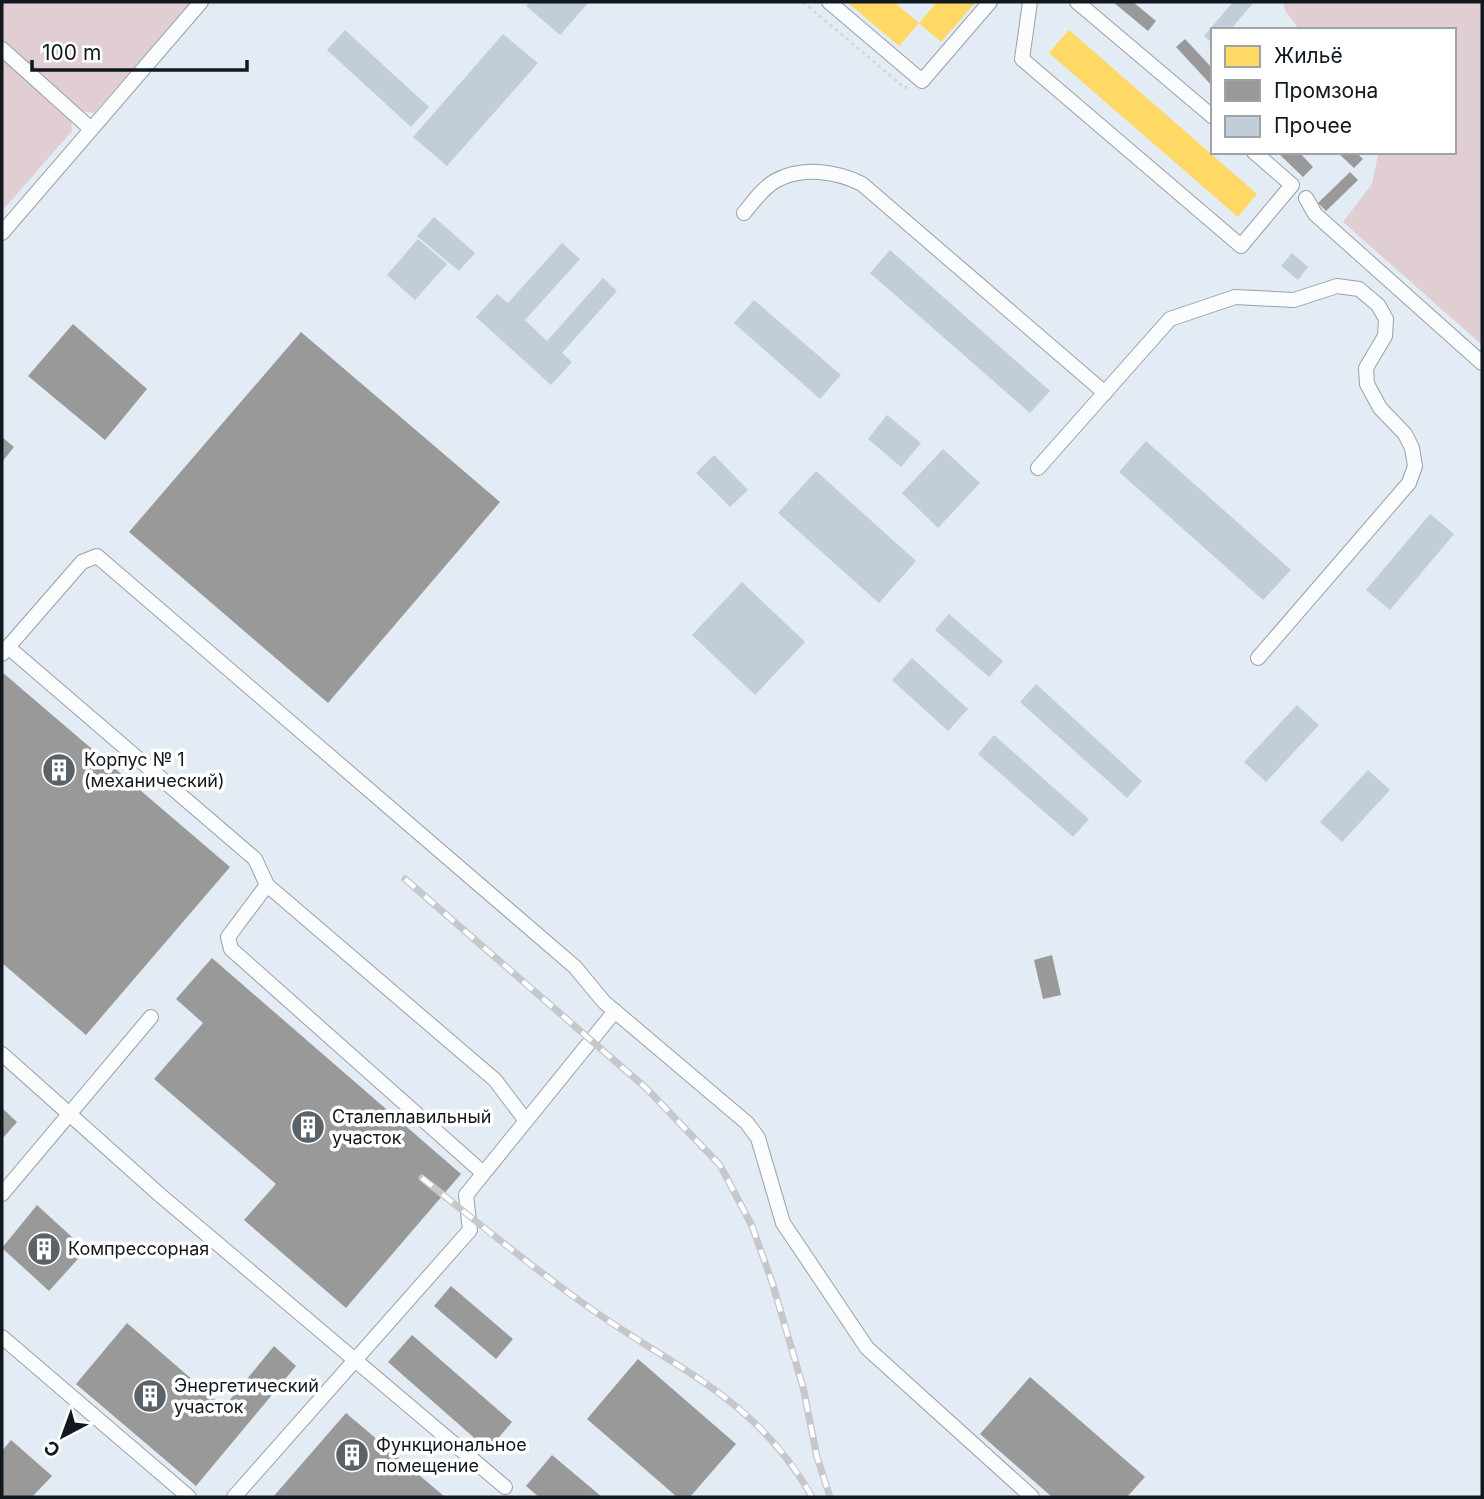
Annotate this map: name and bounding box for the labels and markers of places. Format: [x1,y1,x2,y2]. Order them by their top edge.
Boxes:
place label: Корпус № 1 (механический) [84,749,225,791]
building icon: Корпус № 1 (механический) [40,751,78,789]
place label: Сталеплавильный участок [332,1106,491,1148]
building icon: Сталеплавильный участок [289,1108,327,1146]
building icon: Компрессорная [25,1230,63,1268]
place label: Компрессорная [68,1238,209,1259]
place label: Энергетический участок [174,1375,319,1417]
building icon: Энергетический участок [131,1377,169,1415]
place label: Функциональное помещение [376,1434,527,1476]
building icon: Функциональное помещение [333,1436,371,1474]

